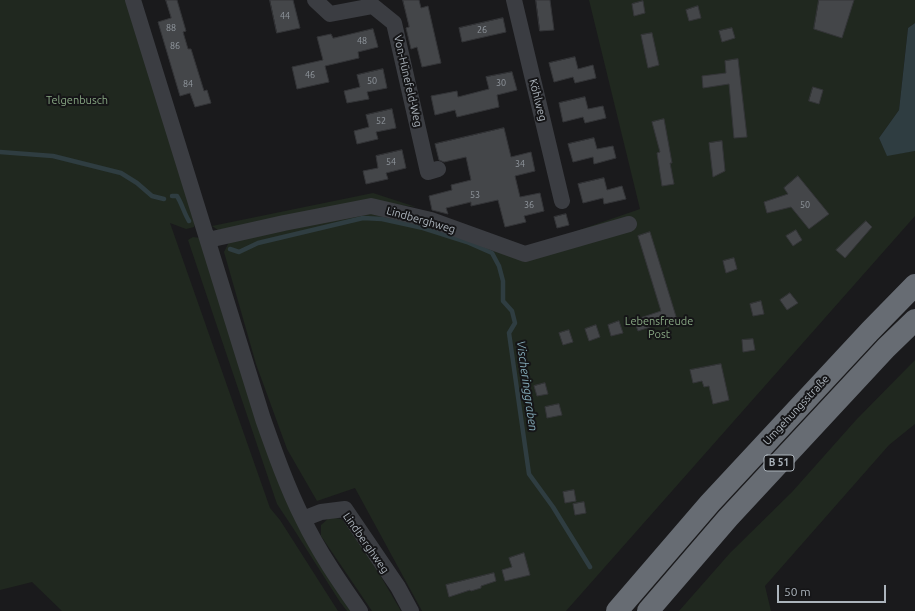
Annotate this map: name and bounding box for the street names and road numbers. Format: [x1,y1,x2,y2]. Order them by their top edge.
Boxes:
street label: Von-Hünefeld-Weg [391,34,425,128]
street label: Köhlweg [526,78,550,122]
street label: Lindberghweg [385,204,457,236]
street label: Umgehungsstraße [760,372,832,448]
road number: B 51 [764,455,794,471]
street label: Lindberghweg [340,510,392,576]

